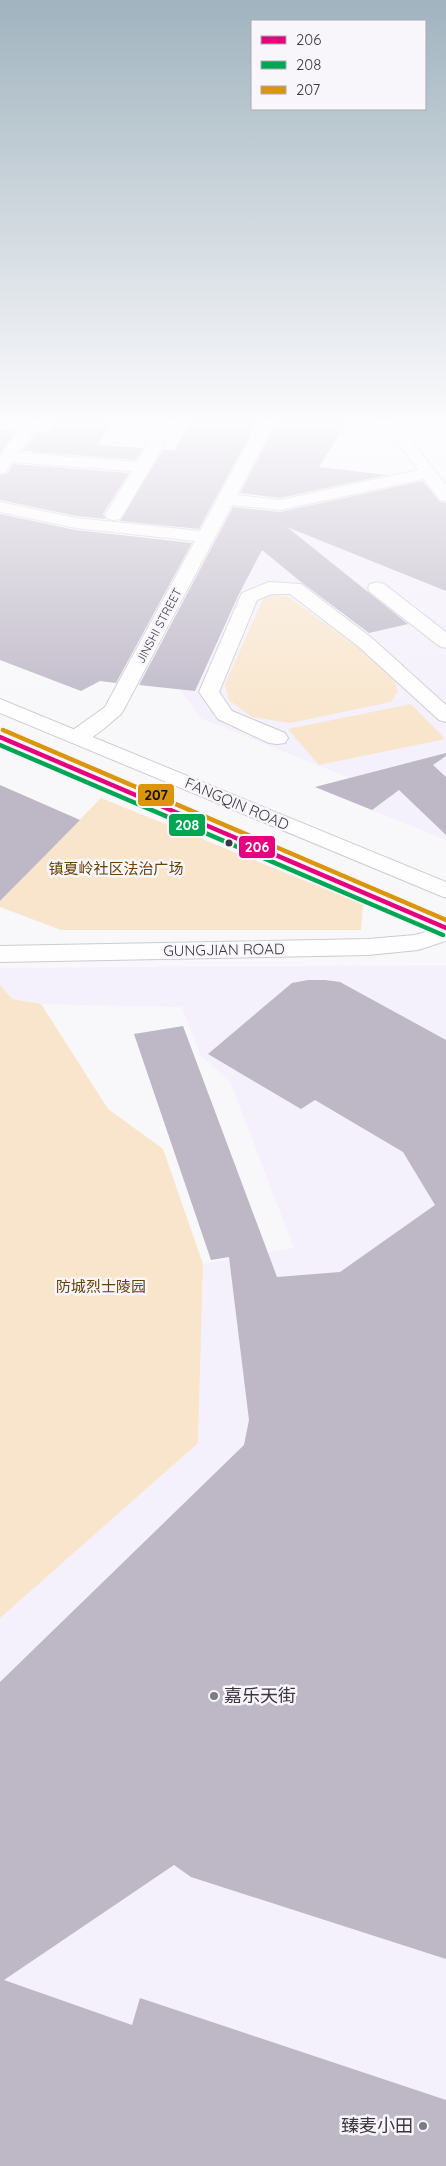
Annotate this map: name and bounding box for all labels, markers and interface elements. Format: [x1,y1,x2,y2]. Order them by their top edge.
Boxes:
legend [251,20,426,110]
text: 206 [296,30,321,49]
text: 208 [296,55,321,74]
text: 207 [296,80,320,99]
street label: JINSHI STREET [132,586,185,666]
street label: FANGQIN ROAD [182,773,292,834]
line badge: 207 [137,783,175,807]
text: 207 [144,786,168,804]
line badge: 208 [168,813,206,837]
text: 208 [175,816,199,834]
line badge: 206 [238,835,276,859]
unlabelled marker [224,838,234,848]
text: 206 [245,838,269,856]
park label: 镇夏岭社区法治广场 [48,859,184,878]
street label: GUNGJIAN ROAD [163,939,285,960]
park label: 防城烈士陵园 [56,1277,146,1296]
place label: 嘉乐天街 [224,1684,296,1707]
marker: 嘉乐天街 [208,1690,220,1702]
place label: 臻麦小田 [341,2114,413,2137]
marker: 臻麦小田 [417,2120,429,2132]

